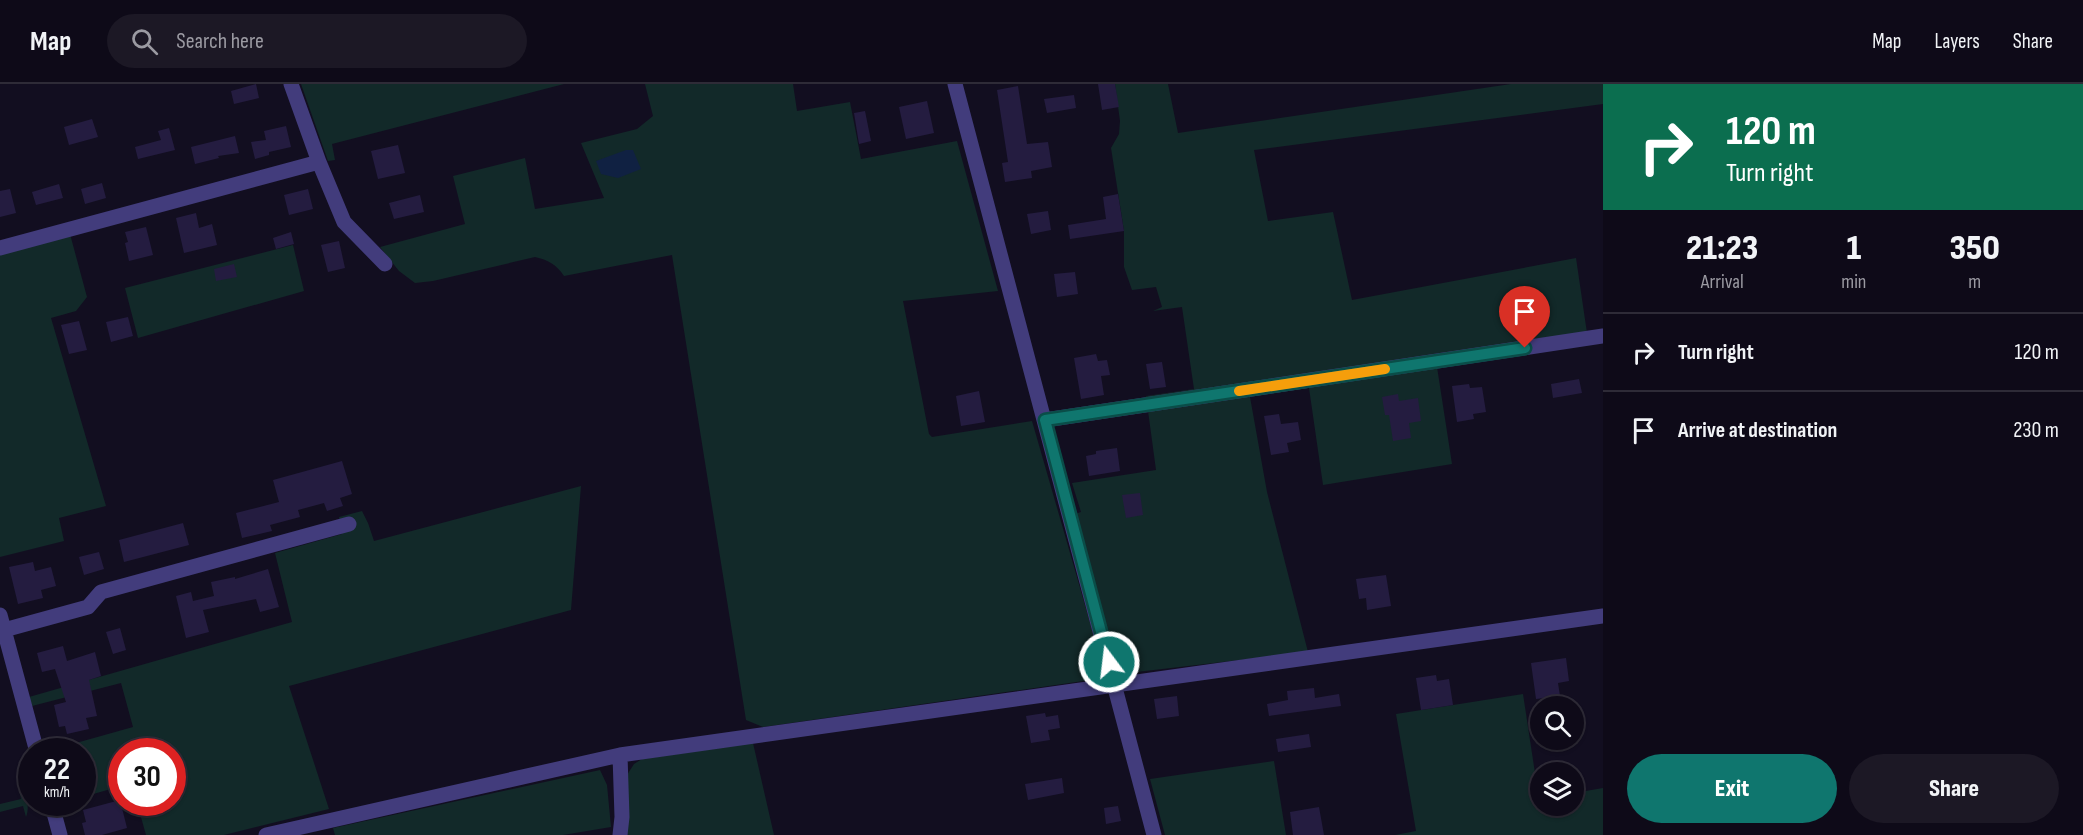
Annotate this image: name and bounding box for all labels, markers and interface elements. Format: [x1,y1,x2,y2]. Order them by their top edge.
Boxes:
search box [107,14,527,68]
text: Map [30,25,71,58]
icon: search [128,25,161,58]
text: Search here [176,28,264,55]
text: Map [1872,29,1901,54]
text: Layers [1934,29,1980,54]
text: Share [2013,29,2053,54]
text: 120 m [1726,106,1816,157]
icon: right [1627,108,1705,186]
text: Turn right [1726,157,1813,189]
text: 21:23 [1686,227,1758,270]
text: 1 [1846,227,1861,270]
text: 350 [1949,227,2000,270]
text: Arrival [1701,270,1744,294]
text: min [1841,270,1866,294]
text: m [1968,270,1981,294]
pin [1499,286,1550,348]
icon: arrive [1508,295,1541,328]
icon: right [1627,336,1660,369]
text: Turn right [1678,339,1754,366]
text: 120 m [2015,339,2059,366]
icon: arrive [1627,414,1660,447]
text: Arrive at destination [1678,417,1837,444]
text: 230 m [2013,417,2059,444]
position arrow [1077,630,1141,694]
map controls [1530,696,1584,816]
button: search [1530,696,1584,750]
speed limit sign: 30 [108,738,186,816]
text: 22 [44,752,70,788]
button: Exit [1627,754,1837,823]
button: Share [1849,754,2059,823]
button: layers [1530,762,1584,816]
text: km/h [44,783,70,802]

